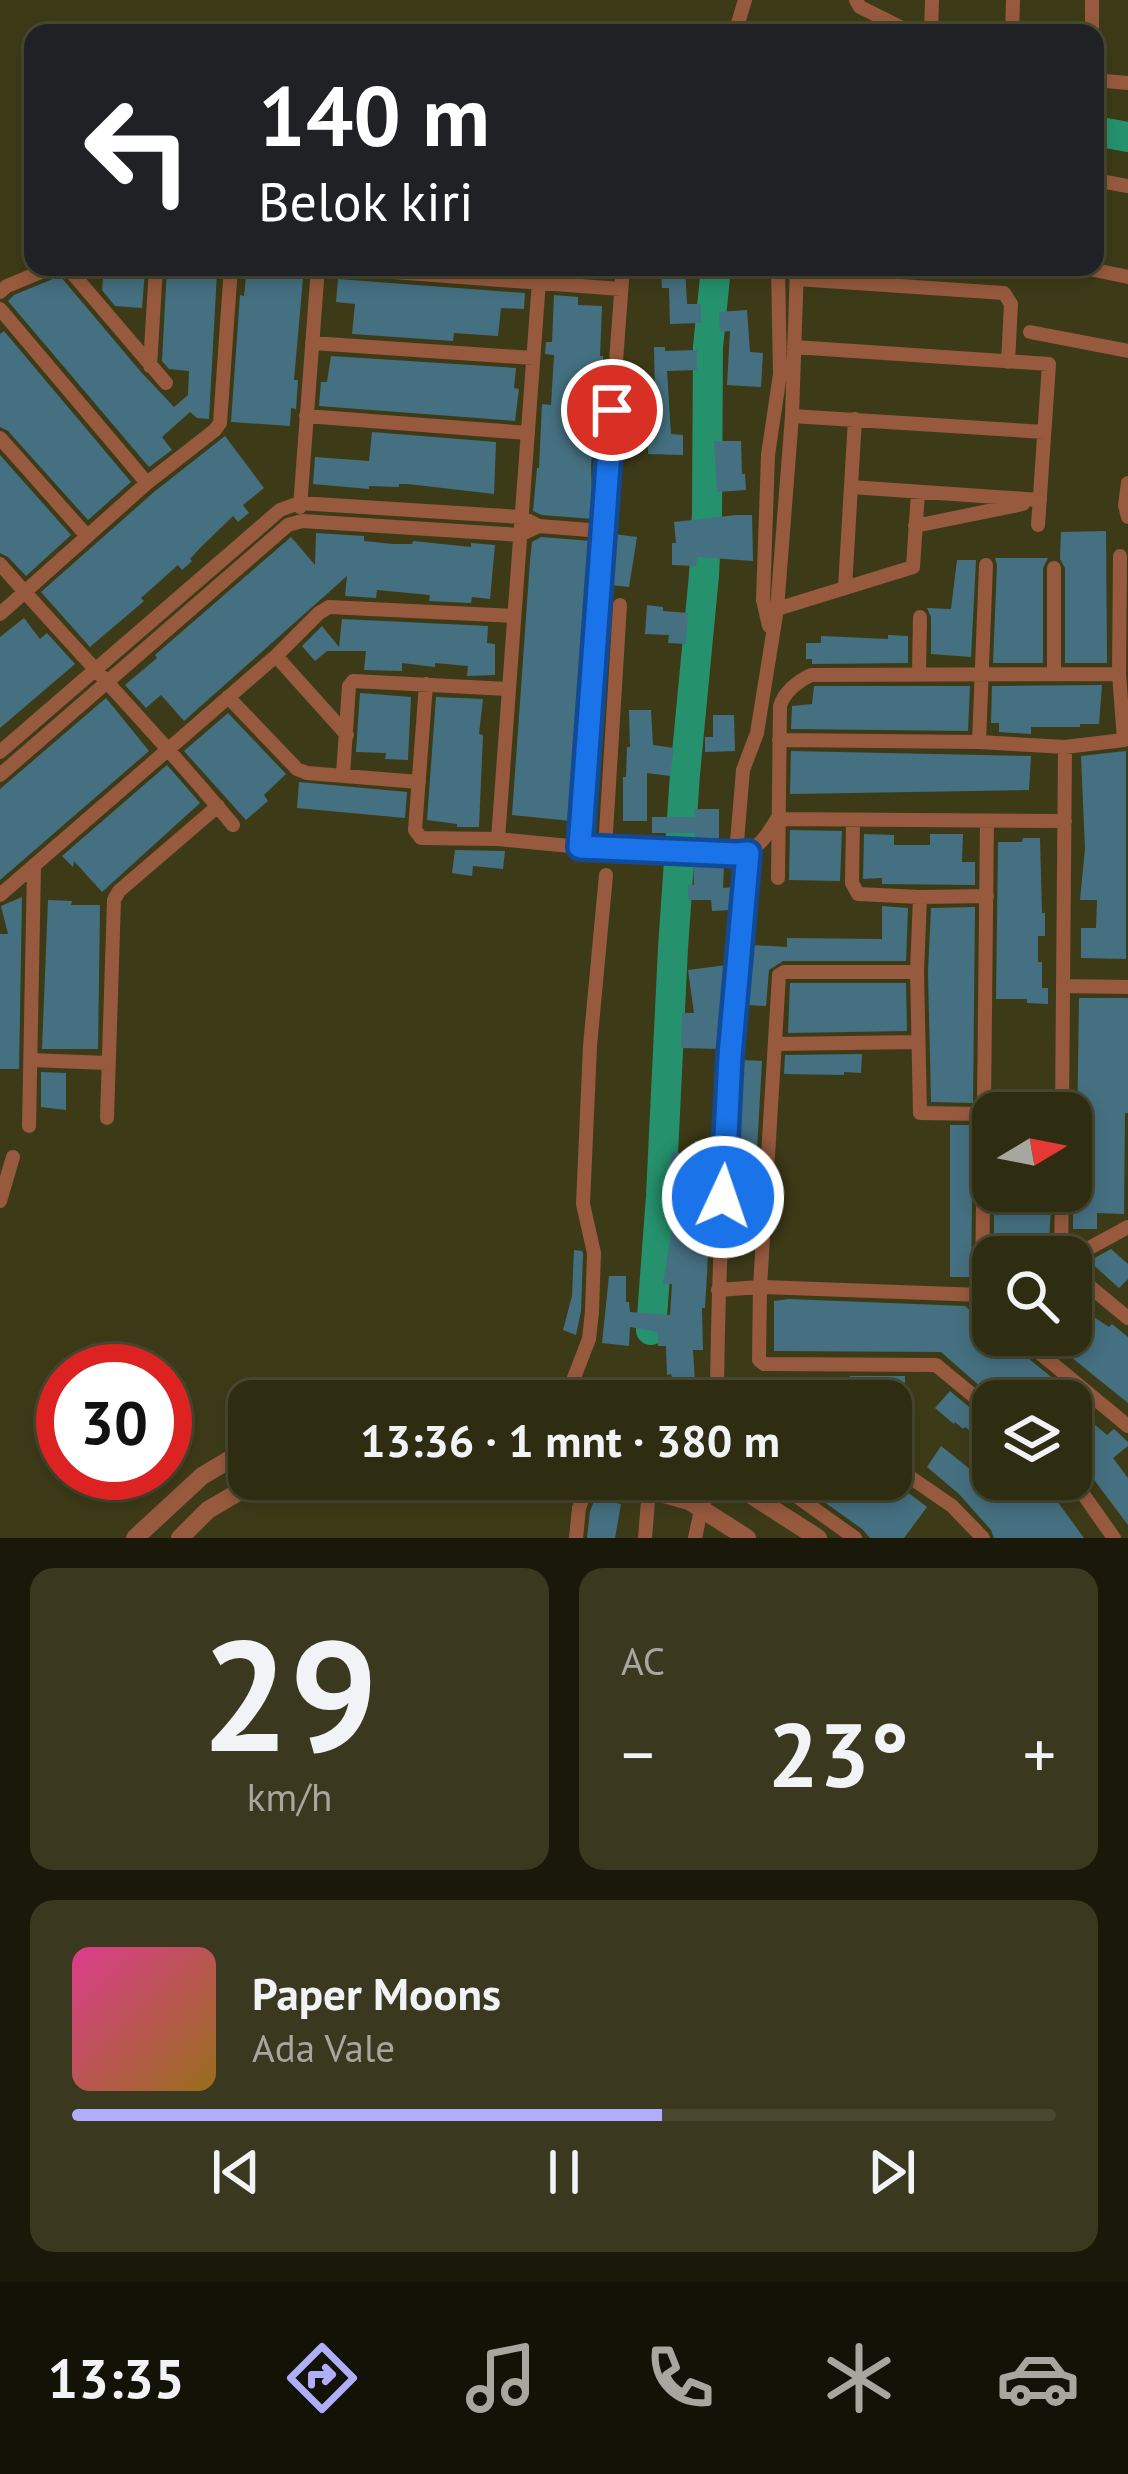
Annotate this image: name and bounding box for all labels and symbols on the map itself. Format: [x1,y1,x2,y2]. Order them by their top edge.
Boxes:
pin [561,359,663,461]
north arrow [972,1092,1092,1212]
position arrow [660,1134,786,1260]
speed limit sign: 30 [36,1344,192,1500]

